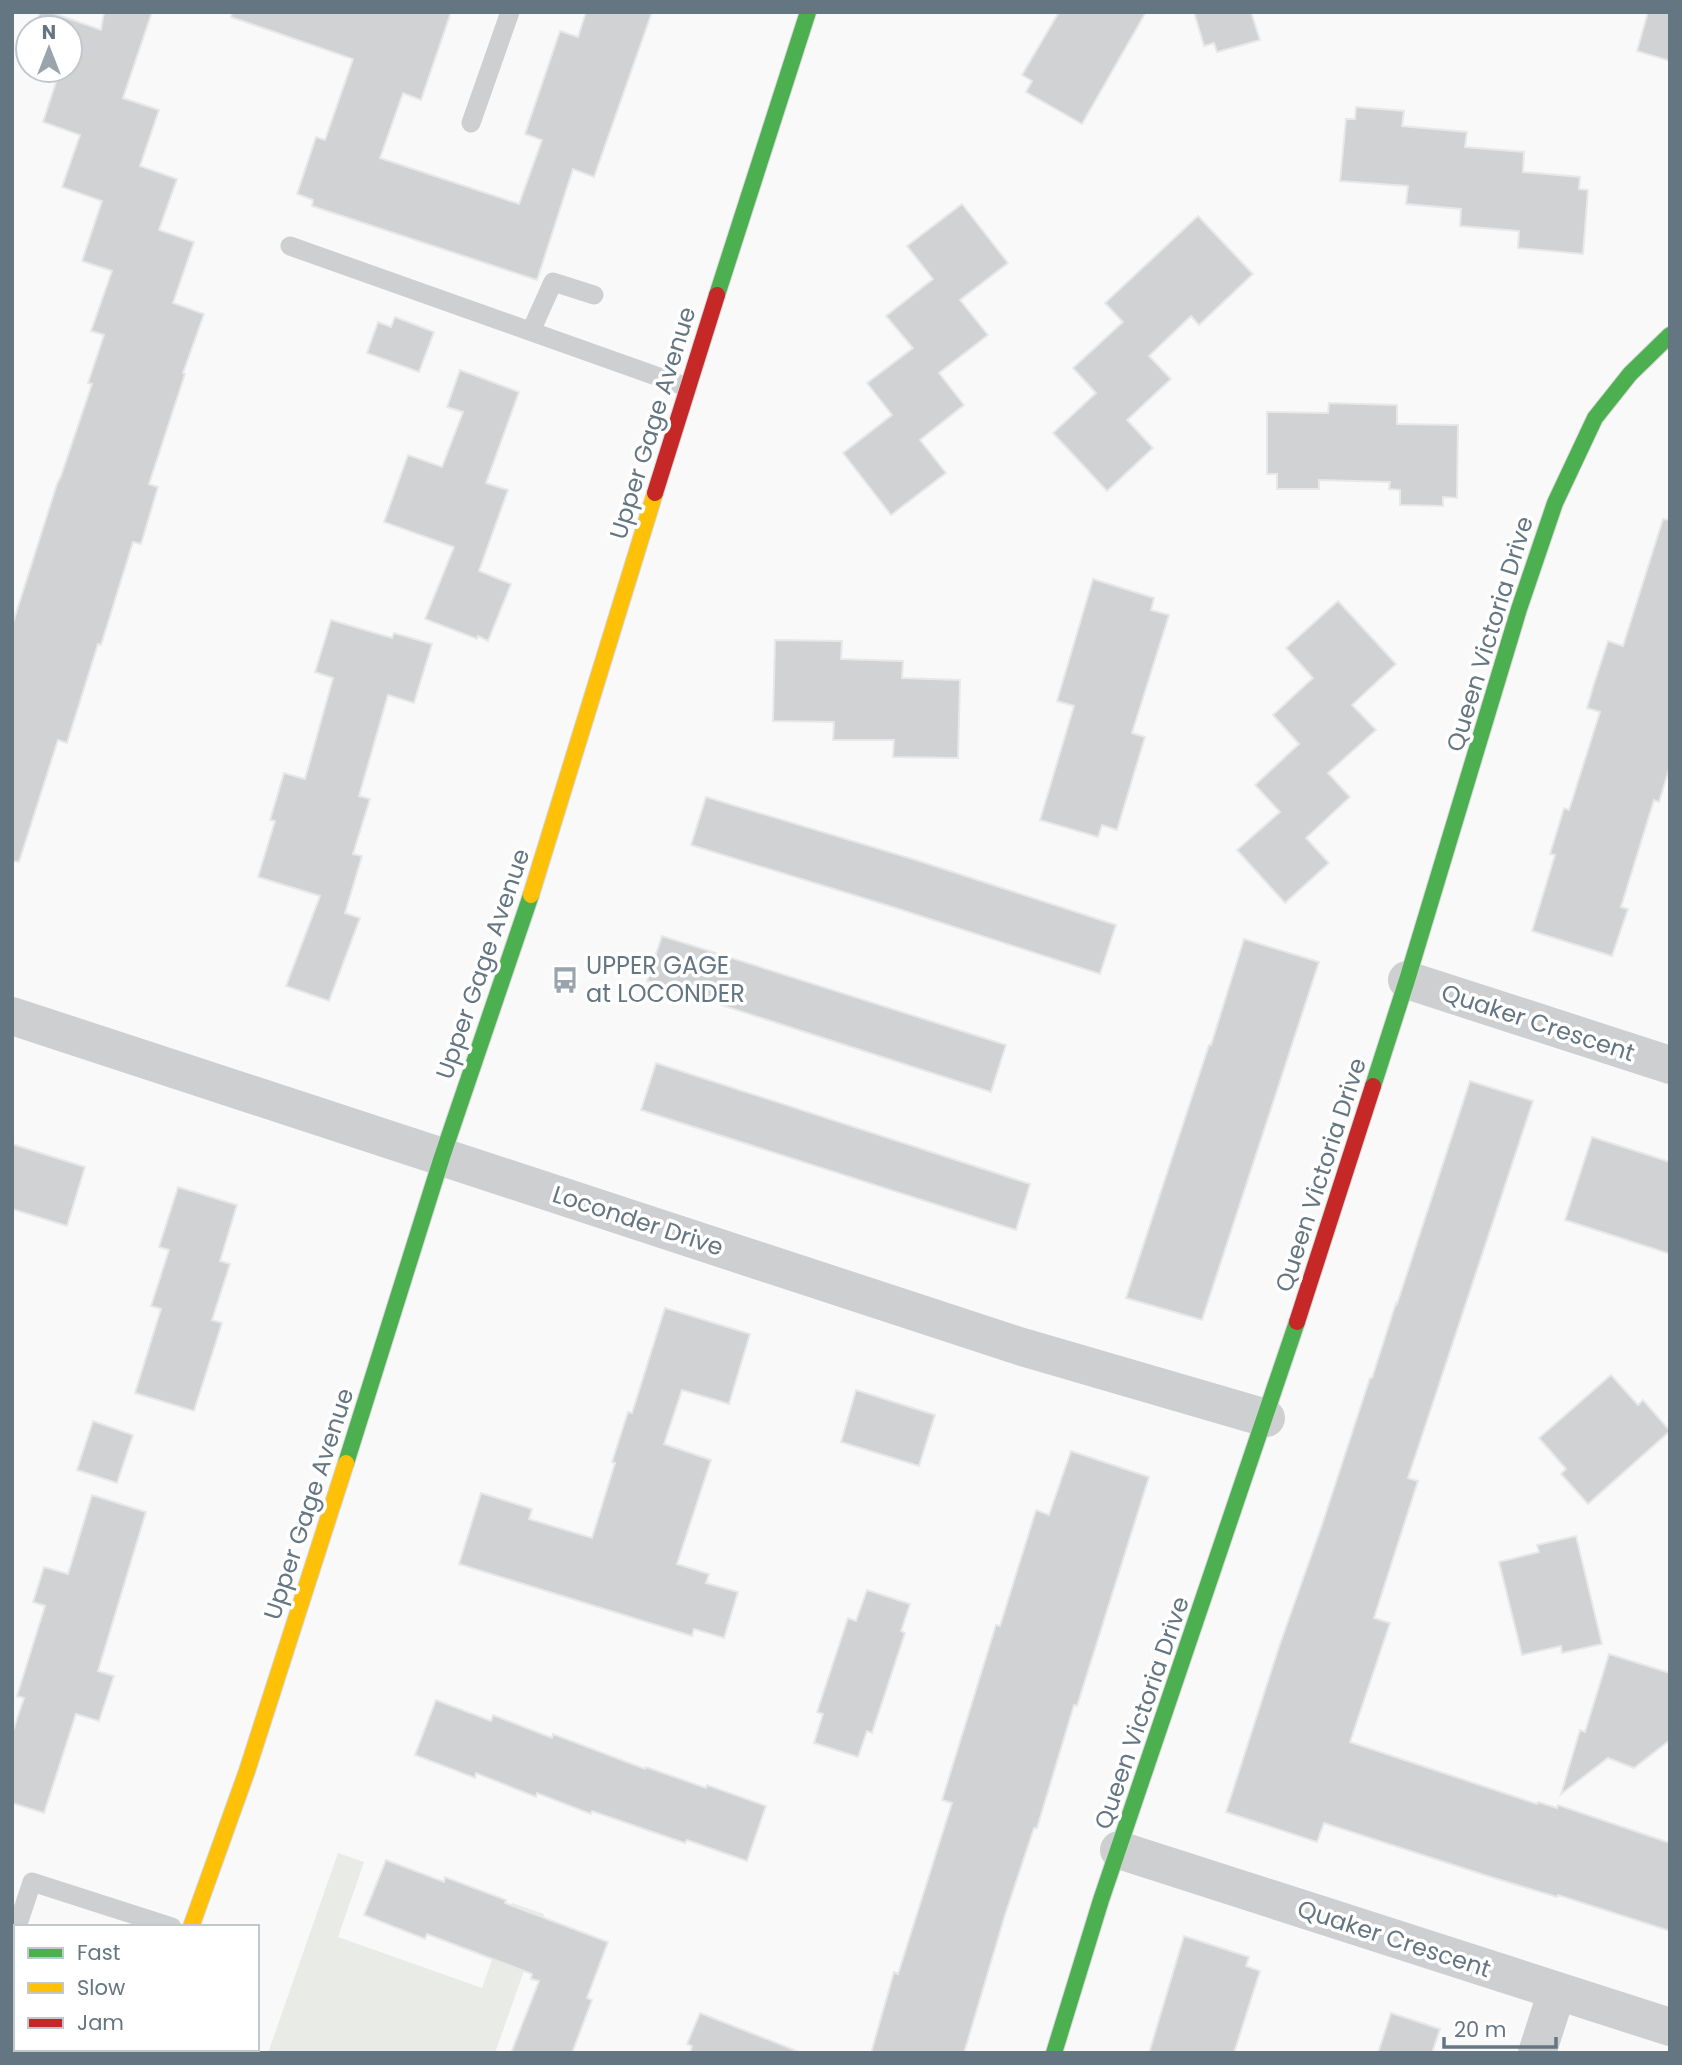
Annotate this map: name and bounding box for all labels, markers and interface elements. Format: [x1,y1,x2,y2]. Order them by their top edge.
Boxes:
north arrow [14,14,84,84]
text: N [42,19,56,46]
street label: Upper Gage Avenue [601,303,704,543]
street label: Queen Victoria Drive [1438,512,1541,755]
street label: Upper Gage Avenue [428,844,537,1083]
place label: UPPER GAGE at LOCONDER [586,949,745,1010]
bus stop icon: UPPER GAGE at LOCONDER [550,965,580,995]
street label: Quaker Crescent [1437,976,1639,1069]
street label: Queen Victoria Drive [1267,1054,1374,1296]
street label: Loconder Drive [549,1177,728,1264]
street label: Upper Gage Avenue [256,1384,362,1624]
street label: Queen Victoria Drive [1086,1592,1197,1834]
street label: Quaker Crescent [1293,1892,1495,1985]
legend [14,1925,259,2051]
text: Fast [77,1938,120,1967]
text: Slow [77,1973,125,2002]
scale bar [1444,2006,1556,2050]
text: Jam [77,2008,124,2037]
text: 20 m [1454,2015,1507,2044]

